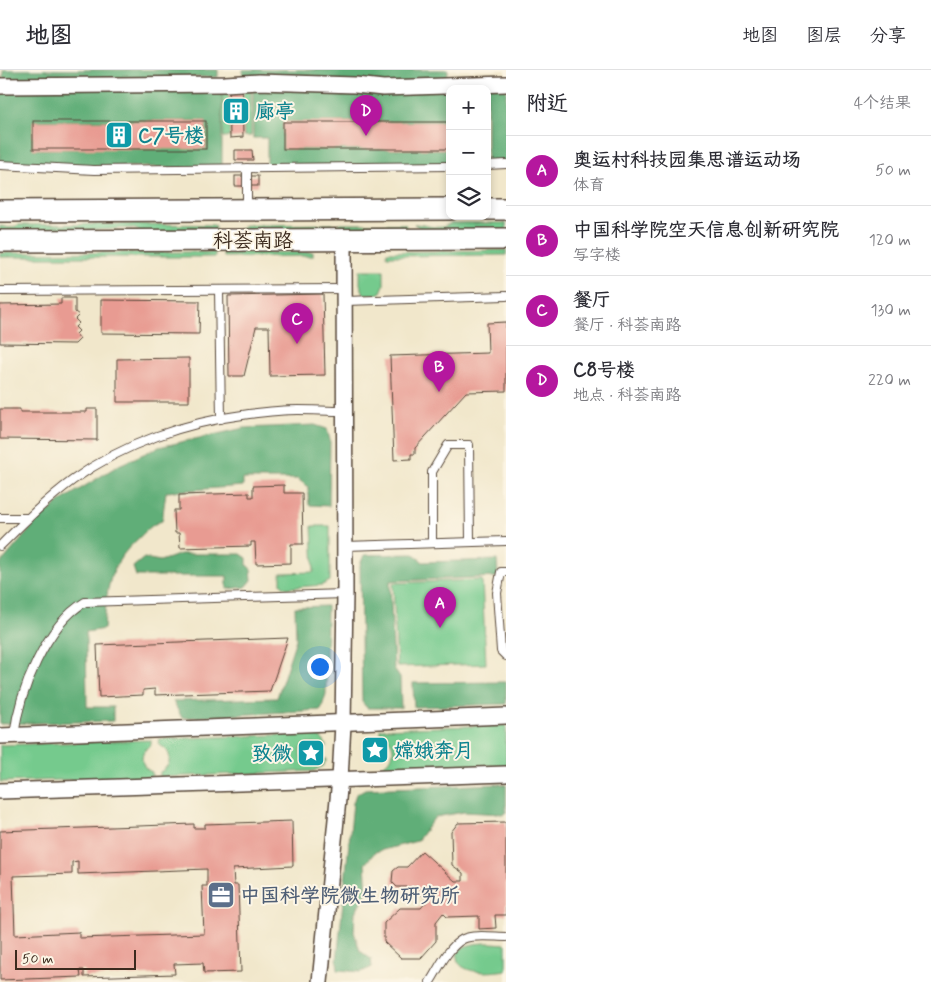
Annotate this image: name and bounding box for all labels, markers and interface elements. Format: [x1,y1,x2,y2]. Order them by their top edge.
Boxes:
text: 地图 [25,21,73,52]
text: 地图 [742,24,778,48]
text: 图层 [806,24,842,48]
text: 分享 [870,24,906,48]
map controls [446,85,491,220]
button: + [446,85,491,130]
text: 附近 [526,90,568,118]
text: 4个结果 [854,93,911,114]
pin: D [350,95,382,136]
building icon: 廊亭 [221,96,251,126]
place label: 廊亭 [255,99,295,126]
building icon: C7号楼 [104,120,134,150]
place label: C7号楼 [138,123,204,150]
button: − [446,130,491,175]
text: 奥运村科技园集思谱运动场 [573,148,801,173]
text: A [537,160,547,181]
text: 50 m [875,160,911,181]
button: layers [446,175,491,220]
text: 体育 [573,175,605,196]
text: 中国科学院空天信息创新研究院 [573,218,839,243]
street label: 科荟南路 [213,228,294,255]
text: B [537,230,547,251]
text: 120 m [869,230,911,251]
text: 写字楼 [573,245,621,266]
text: 餐厅 [573,288,611,313]
text: C [536,300,548,321]
text: 130 m [870,300,911,321]
pin: C [281,303,313,344]
text: 餐厅 · 科荟南路 [573,315,681,336]
pin: B [423,351,455,392]
text: C8号楼 [573,358,635,383]
text: D [536,370,548,391]
text: 220 m [868,370,911,391]
text: 地点 · 科荟南路 [573,385,681,406]
pin: A [424,587,456,628]
your location [307,654,333,680]
place icon: 嫦娥奔月 [360,735,390,765]
place icon: 致微 [296,738,326,768]
place label: 嫦娥奔月 [394,738,474,765]
place label: 致微 [252,741,292,768]
office icon: 中国科学院微生物研究所 [206,880,236,910]
place label: 中国科学院微生物研究所 [240,883,460,910]
scale bar [15,947,136,970]
text: 50 m [22,950,53,968]

